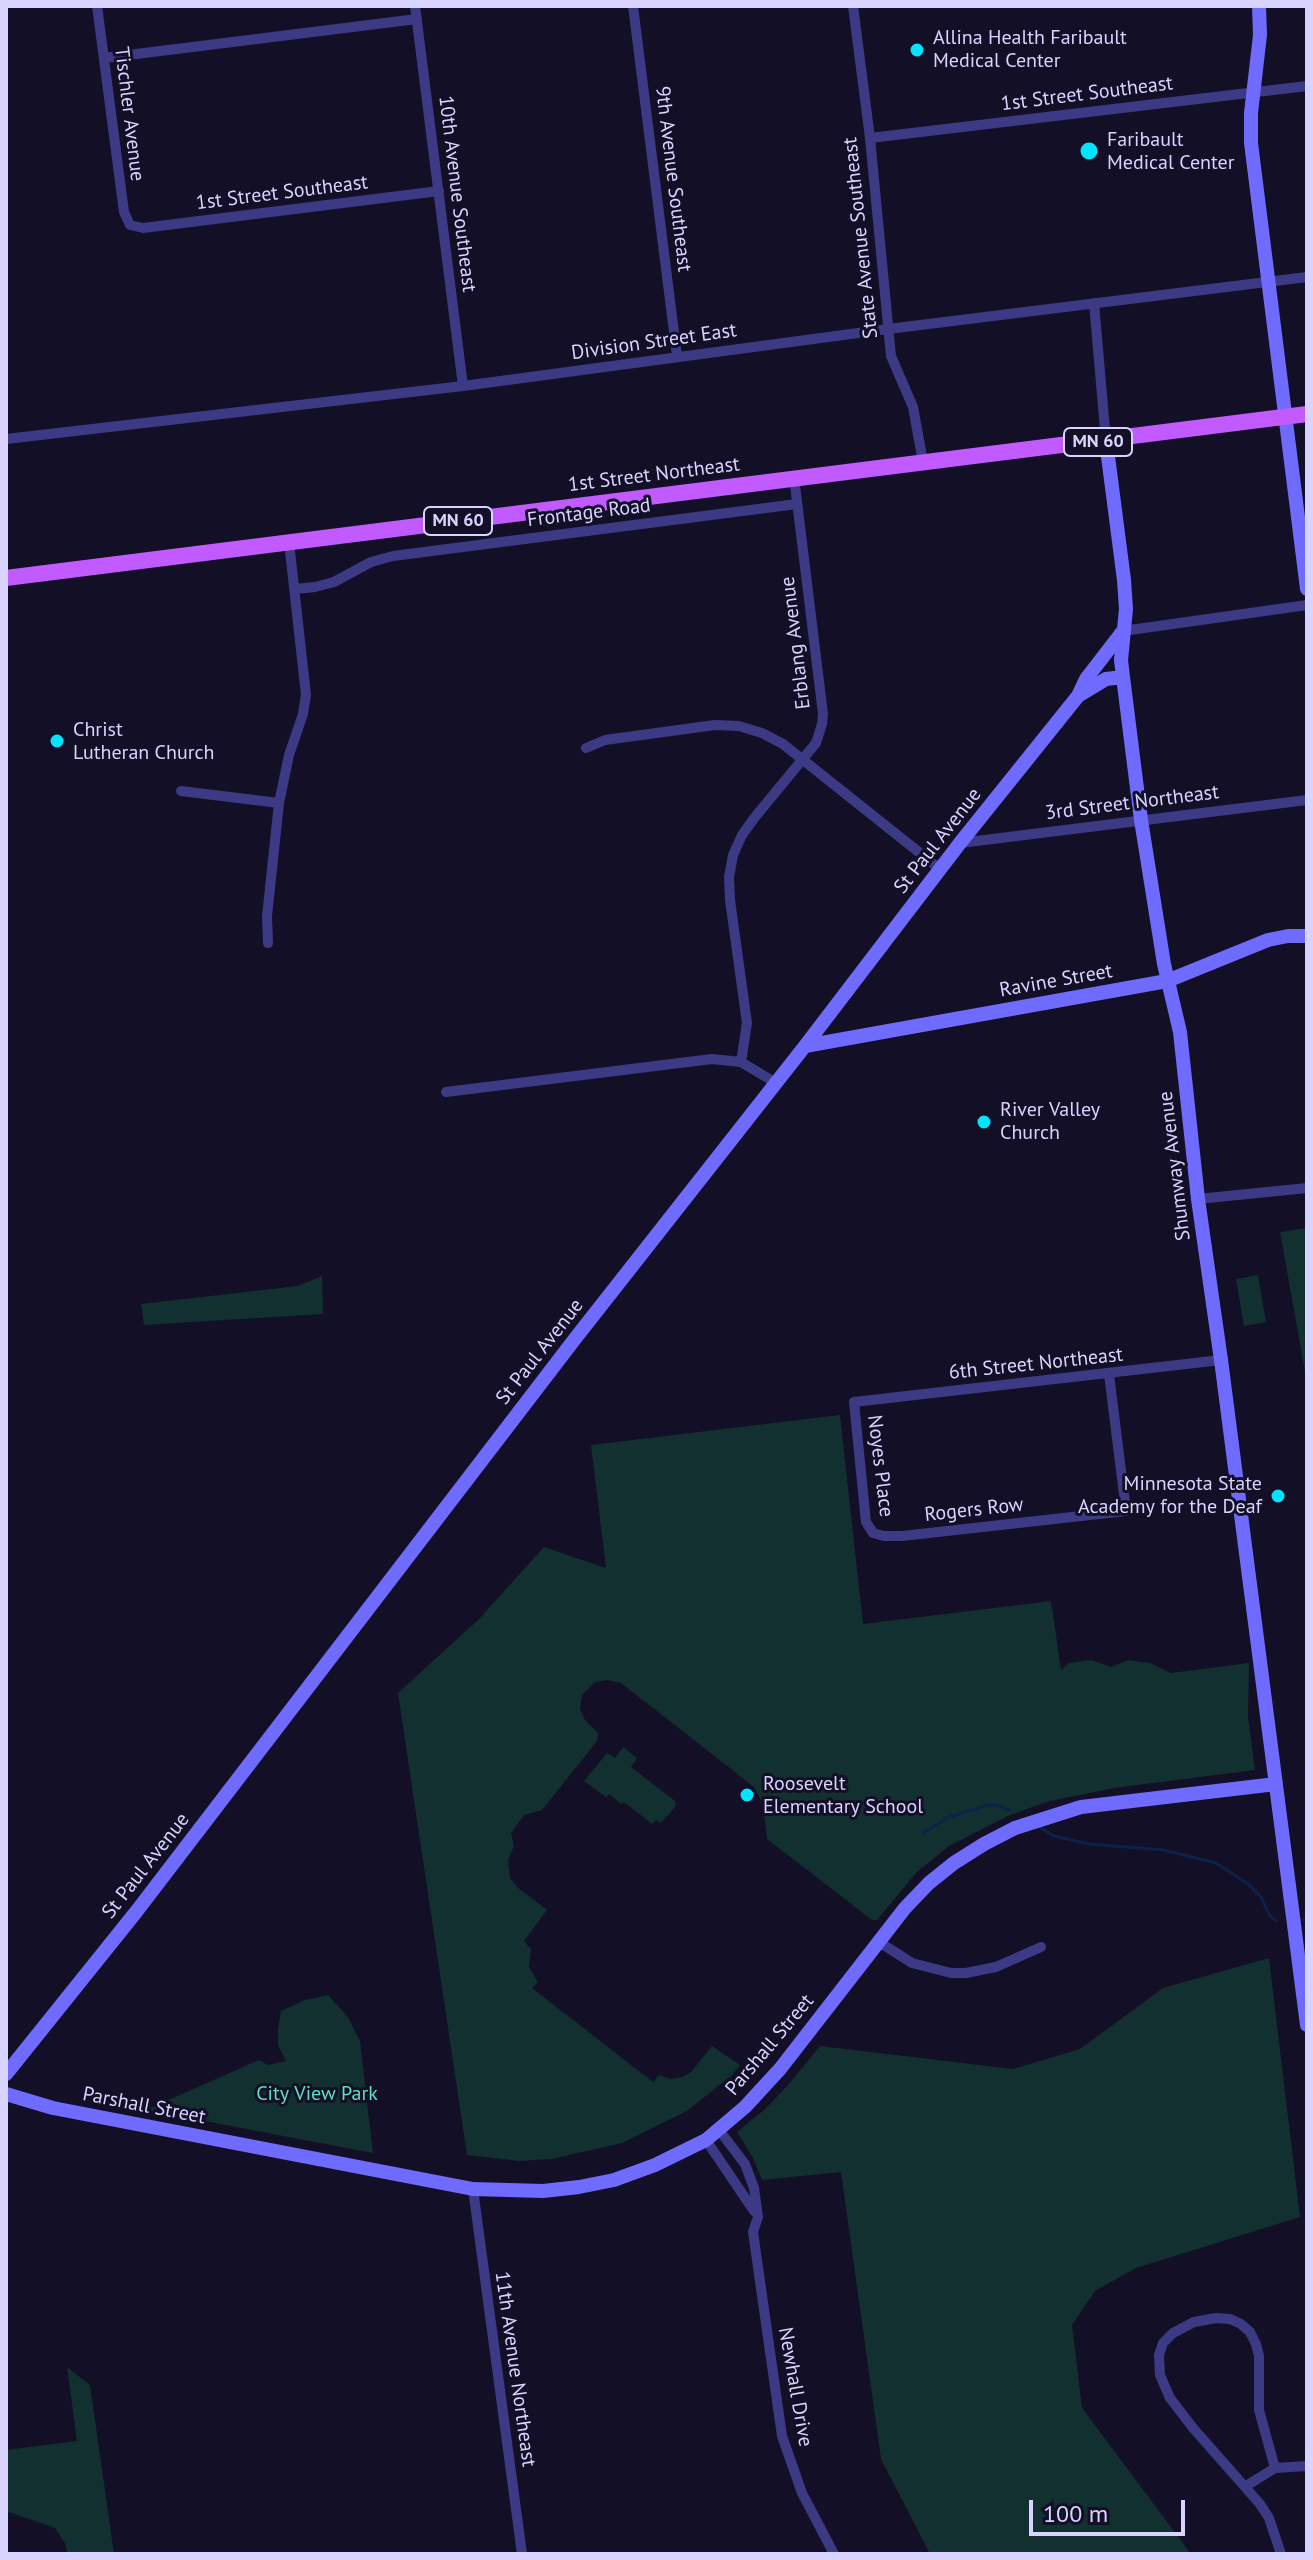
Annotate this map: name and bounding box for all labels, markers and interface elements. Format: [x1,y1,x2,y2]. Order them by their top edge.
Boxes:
place label: Allina Health Faribault Medical Center [933,26,1127,73]
marker: Allina Health Faribault Medical Center [908,41,926,59]
street label: Tischler Avenue [109,45,149,183]
street label: 1st Street Southeast [1000,72,1174,116]
street label: 9th Avenue Southeast [650,85,696,273]
street label: 10th Avenue Southeast [433,94,481,294]
place label: Faribault Medical Center [1107,128,1235,175]
street label: State Avenue Southeast [838,136,884,340]
marker: Faribault Medical Center [1078,140,1100,162]
street label: 1st Street Southeast [195,171,369,215]
street label: Division Street East [570,319,738,365]
road number: MN 60 [1064,428,1132,456]
street label: 1st Street Northeast [567,453,741,497]
street label: Frontage Road [526,494,652,532]
road number: MN 60 [424,507,492,535]
street label: Erblang Avenue [776,575,816,711]
place label: Christ Lutheran Church [73,718,214,765]
marker: Christ Lutheran Church [48,732,66,750]
street label: 3rd Street Northeast [1044,780,1220,826]
street label: St Paul Avenue [889,783,987,899]
street label: Ravine Street [998,959,1114,1003]
street label: Shumway Avenue [1154,1090,1196,1242]
place label: River Valley Church [1000,1098,1100,1145]
marker: River Valley Church [975,1113,993,1131]
street label: St Paul Avenue [491,1294,589,1410]
street label: 6th Street Northeast [948,1343,1124,1385]
street label: Noyes Place [862,1414,898,1518]
place label: Minnesota State Academy for the Deaf [1078,1472,1262,1519]
marker: Minnesota State Academy for the Deaf [1269,1487,1287,1505]
street label: Rogers Row [923,1493,1025,1527]
place label: Roosevelt Elementary School [763,1772,923,1819]
marker: Roosevelt Elementary School [738,1786,756,1804]
street label: St Paul Avenue [97,1808,195,1924]
street label: Parshall Street [721,1990,819,2100]
street label: Parshall Street [81,2082,207,2130]
park label: City View Park [256,2082,378,2106]
street label: 11th Avenue Northeast [489,2270,541,2468]
street label: Newhall Drive [773,2325,817,2449]
scale bar [1033,2484,1189,2534]
text: 100 m [1043,2498,1108,2529]

